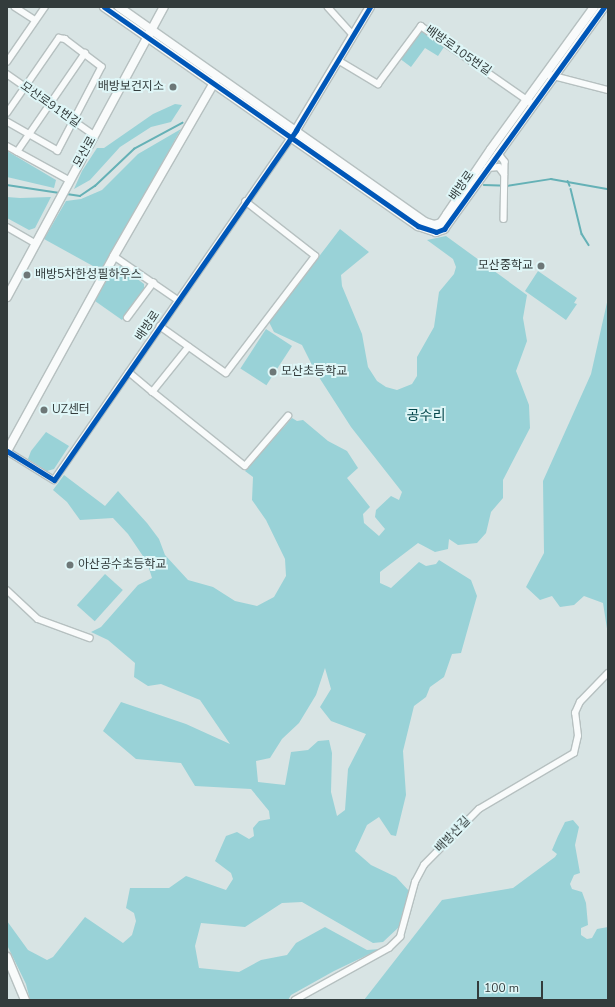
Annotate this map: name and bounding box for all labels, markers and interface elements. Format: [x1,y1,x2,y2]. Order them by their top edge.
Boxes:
street label: 배방로105번길 [422,23,494,79]
street label: 모산로91번길 [17,79,83,131]
place label: 배방보건지소 [98,80,164,94]
marker: 배방보건지소 [167,81,179,93]
street label: 모산로 [71,134,99,170]
street label: 배방로 [447,168,477,204]
place label: 모산중학교 [478,259,533,273]
marker: 모산중학교 [536,261,546,271]
place label: 배방5차한성필하우스 [35,268,142,282]
marker: 배방5차한성필하우스 [22,270,32,280]
street label: 배방로 [133,308,163,344]
place label: 모산초등학교 [281,365,347,379]
marker: 모산초등학교 [268,367,278,377]
place label: UZ센터 [52,403,90,417]
marker: UZ센터 [39,405,49,415]
district label: 공수리 [407,408,445,424]
place label: 아산공수초등학교 [78,558,166,572]
marker: 아산공수초등학교 [65,560,75,570]
street label: 배방산길 [432,814,474,856]
scale bar [479,973,545,999]
text: 100 m [484,980,519,996]

